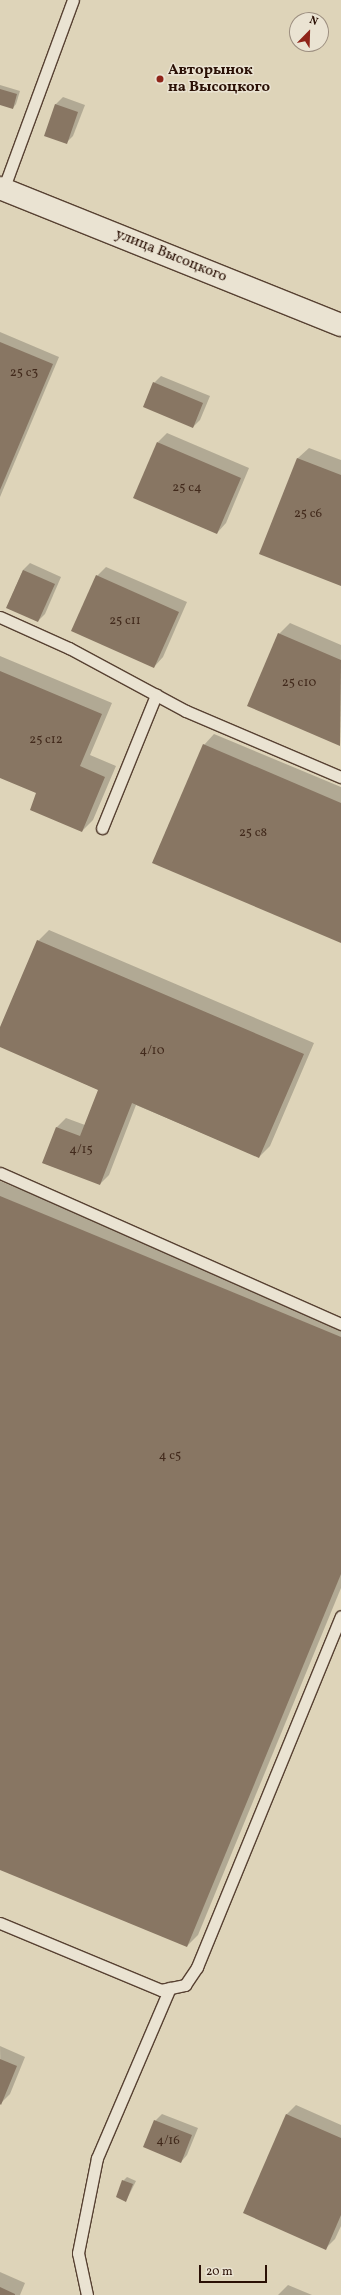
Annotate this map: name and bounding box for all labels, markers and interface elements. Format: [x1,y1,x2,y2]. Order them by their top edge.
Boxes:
north arrow [289,12,329,52]
text: N [307,13,320,30]
place label: Авторынок на Высоцкого [168,61,270,96]
marker: Авторынок на Высоцкого [155,74,165,84]
street label: улица Высоцкого [113,225,229,287]
house number: 25 с3 [10,365,38,381]
house number: 25 с4 [172,480,202,496]
house number: 25 с6 [294,506,322,522]
house number: 25 с11 [109,613,141,629]
house number: 25 с10 [282,675,316,691]
house number: 25 с12 [29,732,63,748]
house number: 25 с8 [239,825,267,841]
house number: 4/10 [140,1043,164,1059]
house number: 4/15 [69,1142,93,1158]
house number: 4 с5 [159,1448,181,1464]
house number: 4/16 [156,2133,180,2149]
scale bar [201,2257,269,2283]
text: 20 m [206,2264,233,2280]

